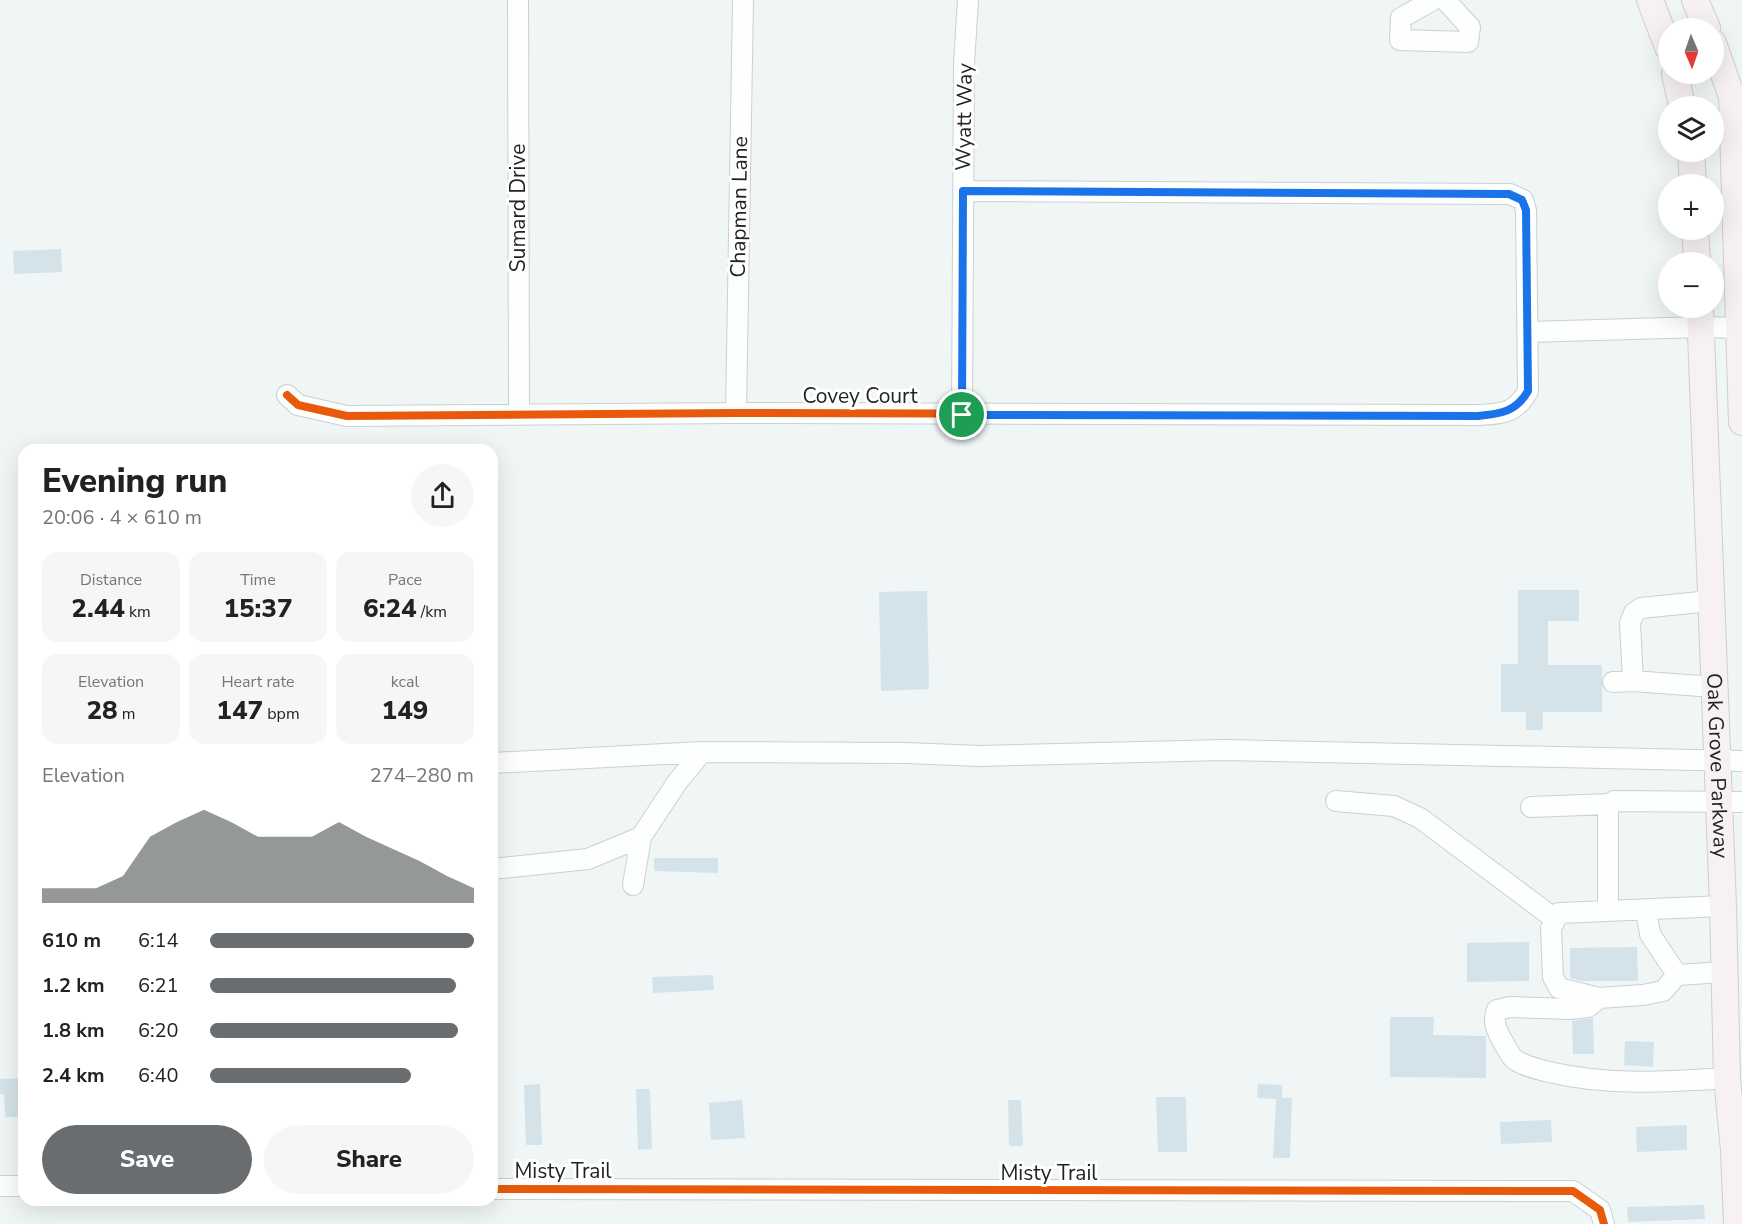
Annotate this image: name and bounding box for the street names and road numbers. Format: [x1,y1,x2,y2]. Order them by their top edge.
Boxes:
street label: Wyatt Way [949,63,979,171]
street label: Chapman Lane [724,136,754,278]
street label: Sumard Drive [504,144,532,272]
street label: Covey Court [802,382,918,410]
street label: Oak Grove Parkway [1700,672,1735,859]
street label: Misty Trail [514,1157,612,1185]
street label: Misty Trail [1000,1159,1098,1187]

